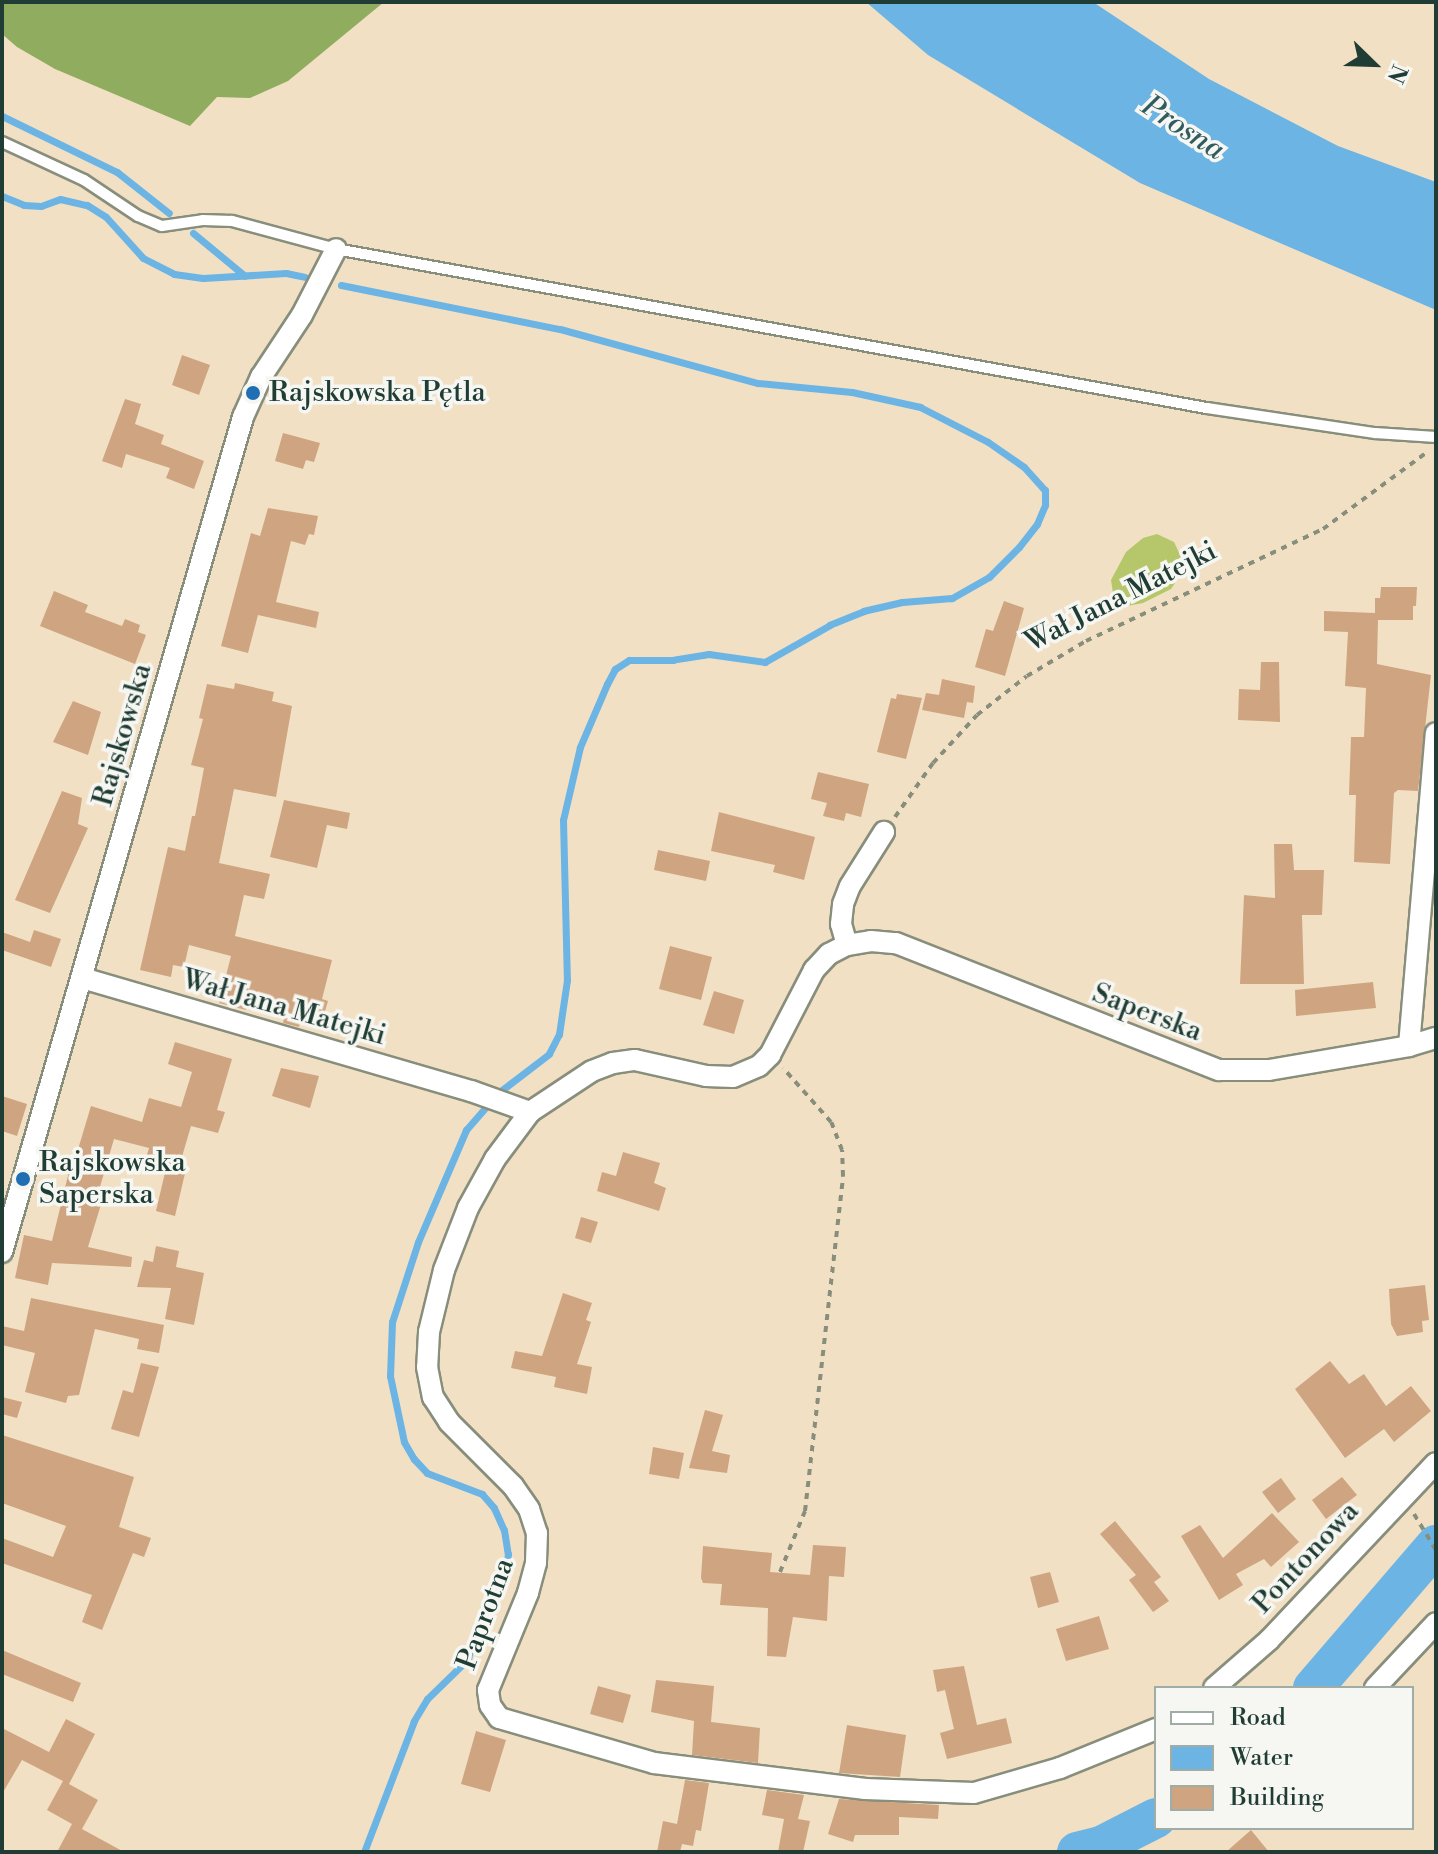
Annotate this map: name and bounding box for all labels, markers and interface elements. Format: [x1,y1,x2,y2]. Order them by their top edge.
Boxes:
north arrow [1334,24,1414,104]
text: N [1381,60,1412,87]
water label: Prosna [1135,88,1231,168]
place label: Rajskowska Pętla [269,376,486,410]
marker: Rajskowska Pętla [244,384,262,402]
street label: Wał Jana Matejki [1020,534,1222,660]
street label: Rajskowska [87,660,159,810]
street label: Wał Jana Matejki [178,963,390,1053]
street label: Saperska [1087,977,1207,1049]
place label: Rajskowska Saperska [39,1146,186,1212]
marker: Rajskowska Saperska [14,1170,32,1188]
street label: Pontonowa [1246,1495,1366,1621]
street label: Paprotna [450,1554,522,1674]
legend [1154,1686,1414,1830]
text: Road [1230,1703,1286,1733]
text: Water [1230,1743,1293,1773]
text: Building [1230,1783,1324,1813]

